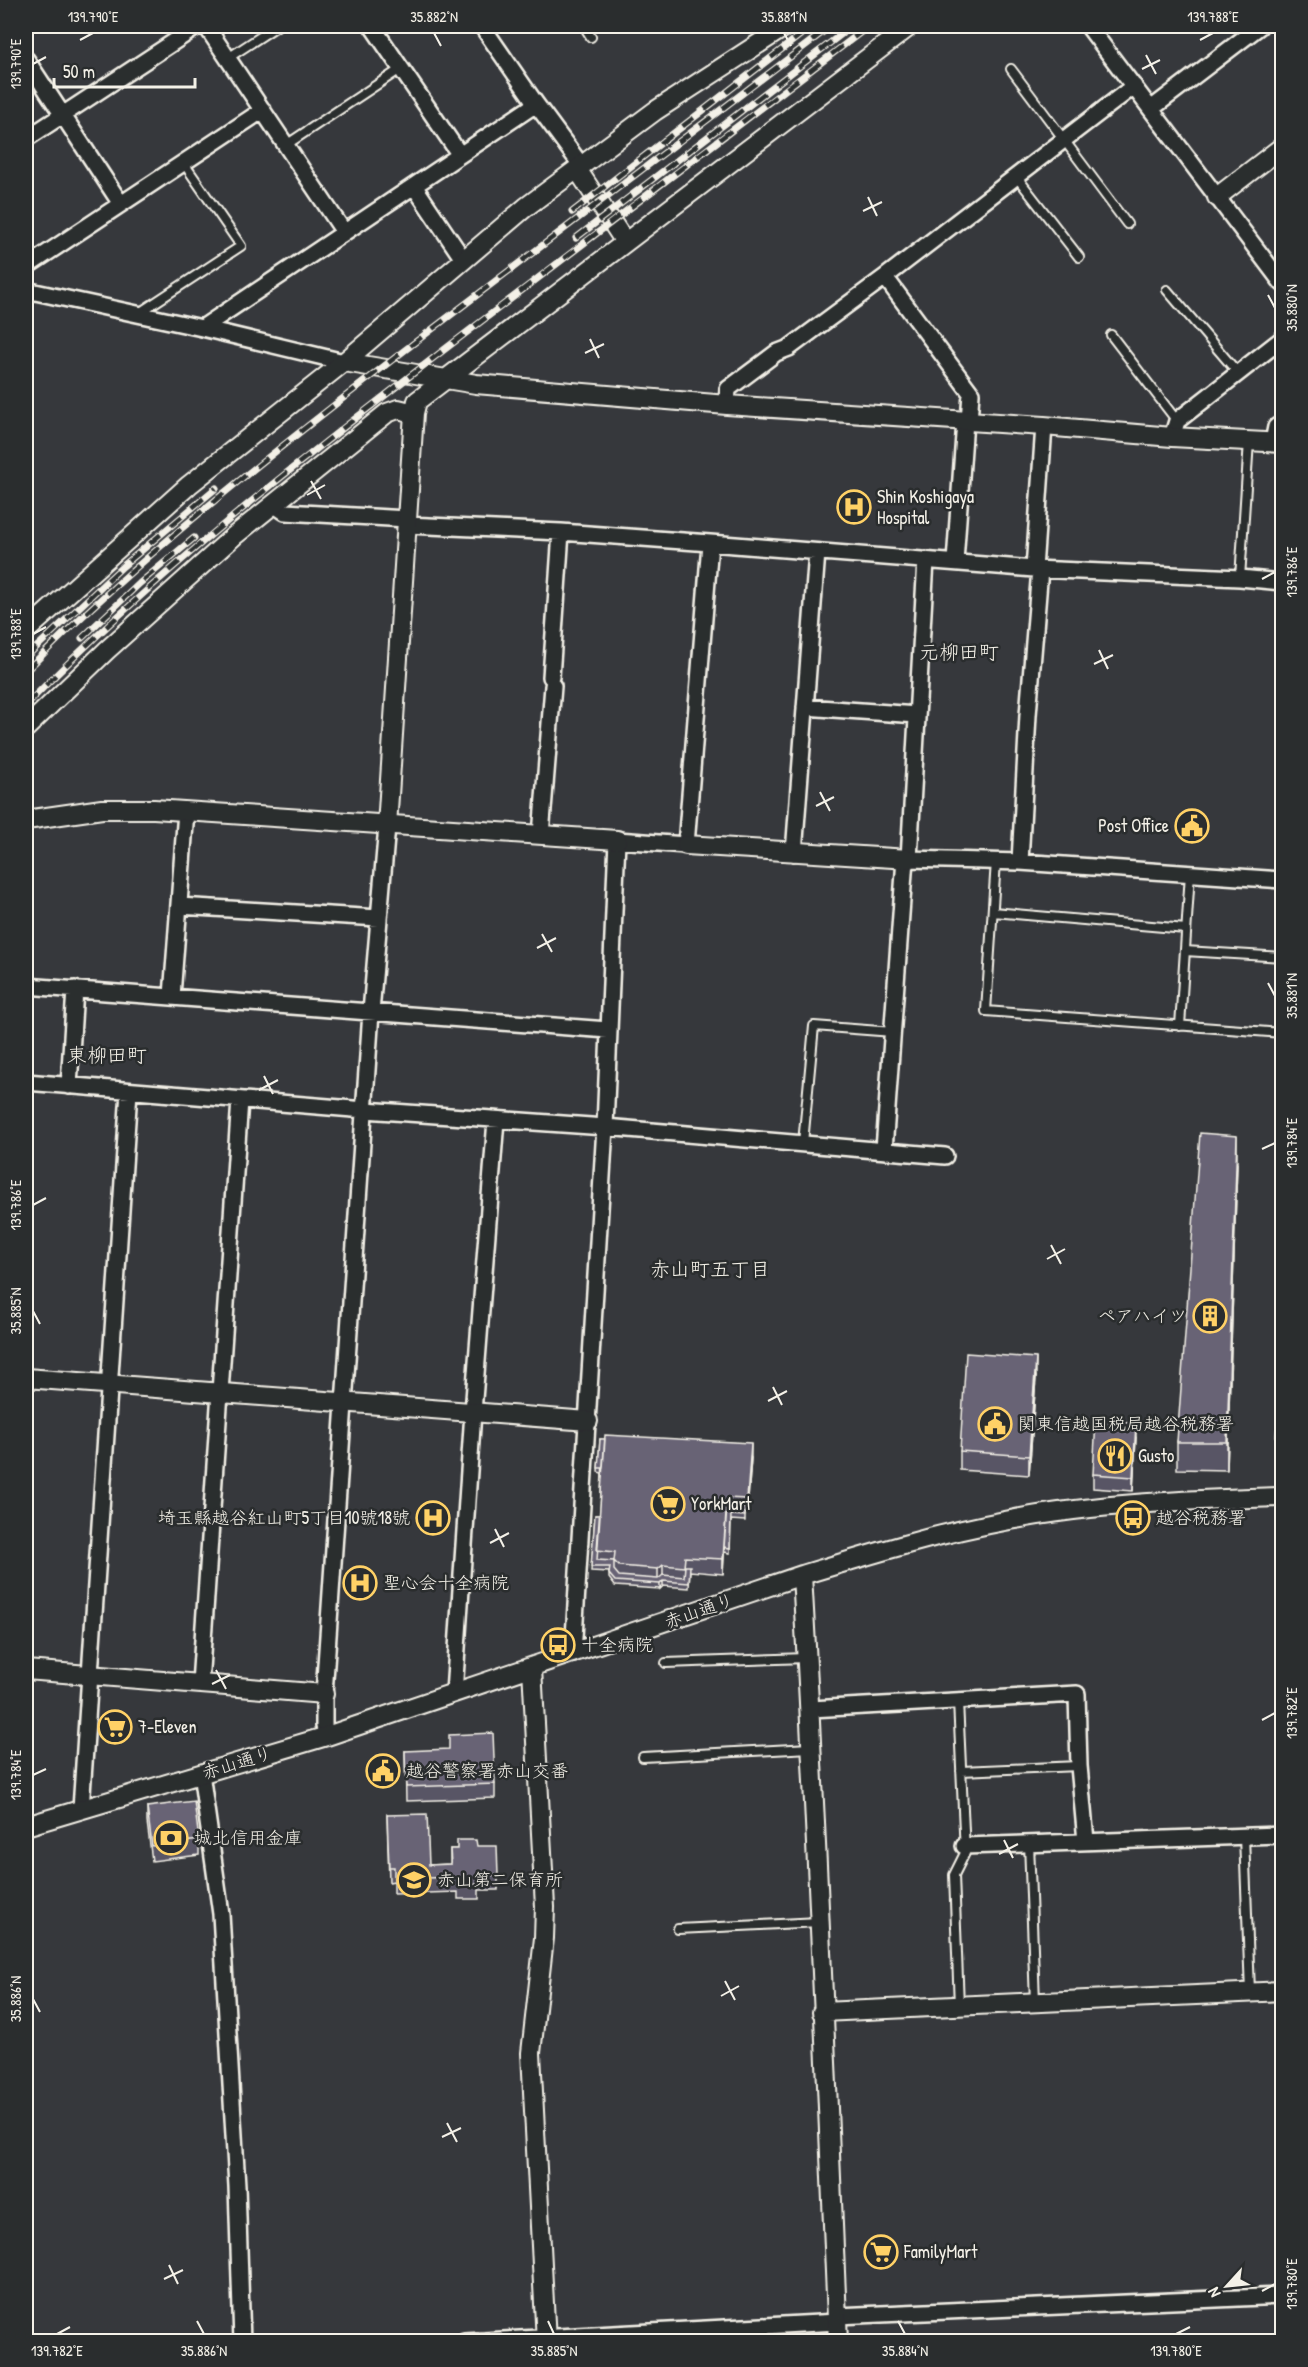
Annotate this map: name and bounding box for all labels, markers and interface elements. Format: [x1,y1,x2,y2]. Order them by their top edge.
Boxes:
text: 139.790°E [68,6,119,27]
text: 35.882°N [410,6,458,27]
text: 35.881°N [761,6,807,27]
text: 139.788°E [1187,6,1239,27]
text: 139.790°E [5,38,26,89]
scale bar [54,51,195,89]
text: 50 m [63,59,95,84]
text: 35.880°N [1281,284,1302,332]
place label: Shin Koshigaya Hospital [877,484,974,530]
hospital icon: Shin Koshigaya Hospital [836,489,872,525]
text: 139.786°E [1281,546,1302,597]
text: 139.788°E [5,608,26,660]
district label: 元柳田町 [919,638,999,665]
public building icon: Post Office [1174,808,1210,844]
place label: Post Office [1098,813,1169,838]
text: 35.881°N [1281,973,1302,1019]
district label: 東柳田町 [67,1041,147,1068]
text: 139.784°E [1281,1117,1302,1168]
text: 139.786°E [5,1179,26,1230]
district label: 赤山町五丁目 [650,1255,770,1282]
text: 35.885°N [5,1287,26,1335]
building icon: ペアハイツ [1192,1298,1228,1334]
place label: ペアハイツ [1098,1303,1187,1328]
public building icon: 関東信越国税局越谷税務署 [977,1406,1013,1442]
place label: 関東信越国税局越谷税務署 [1018,1411,1234,1436]
restaurant icon: Gusto [1097,1438,1133,1474]
place label: Gusto [1138,1443,1174,1468]
supermarket icon: YorkMart [650,1486,686,1522]
place label: YorkMart [691,1491,752,1516]
hospital icon: 埼玉縣越谷紅山町5丁目10號18號 [415,1500,451,1536]
bus stop icon: 越谷税務署 [1115,1500,1151,1536]
place label: 埼玉縣越谷紅山町5丁目10號18號 [157,1505,410,1530]
place label: 越谷税務署 [1156,1505,1246,1530]
hospital icon: 聖心会十全病院 [342,1565,378,1601]
place label: 聖心会十全病院 [383,1570,509,1595]
street label: 赤山通り [661,1587,737,1634]
bus stop icon: 十全病院 [540,1627,576,1663]
place label: 十全病院 [581,1632,653,1657]
text: 139.782°E [1281,1687,1302,1739]
supermarket icon: 7-Eleven [97,1709,133,1745]
place label: 7-Eleven [138,1714,197,1739]
street label: 赤山通り [199,1740,275,1785]
text: 139.784°E [5,1749,26,1800]
public building icon: 越谷警察署赤山交番 [365,1753,401,1789]
place label: 越谷警察署赤山交番 [406,1758,568,1783]
bank icon: 城北信用金庫 [153,1820,189,1856]
place label: 城北信用金庫 [194,1825,302,1850]
school or university icon: 赤山第二保育所 [396,1862,432,1898]
place label: 赤山第二保育所 [437,1867,563,1892]
text: 35.886°N [5,1976,26,2022]
supermarket icon: FamilyMart [863,2234,899,2270]
place label: FamilyMart [903,2239,978,2264]
north arrow [1197,2256,1257,2316]
text: 139.780°E [1281,2258,1302,2310]
text: N [1202,2284,1225,2302]
text: 139.782°E [31,2340,83,2361]
text: 35.886°N [181,2340,227,2361]
text: 35.885°N [530,2340,578,2361]
text: 35.884°N [882,2340,928,2361]
text: 139.780°E [1150,2340,1202,2361]

